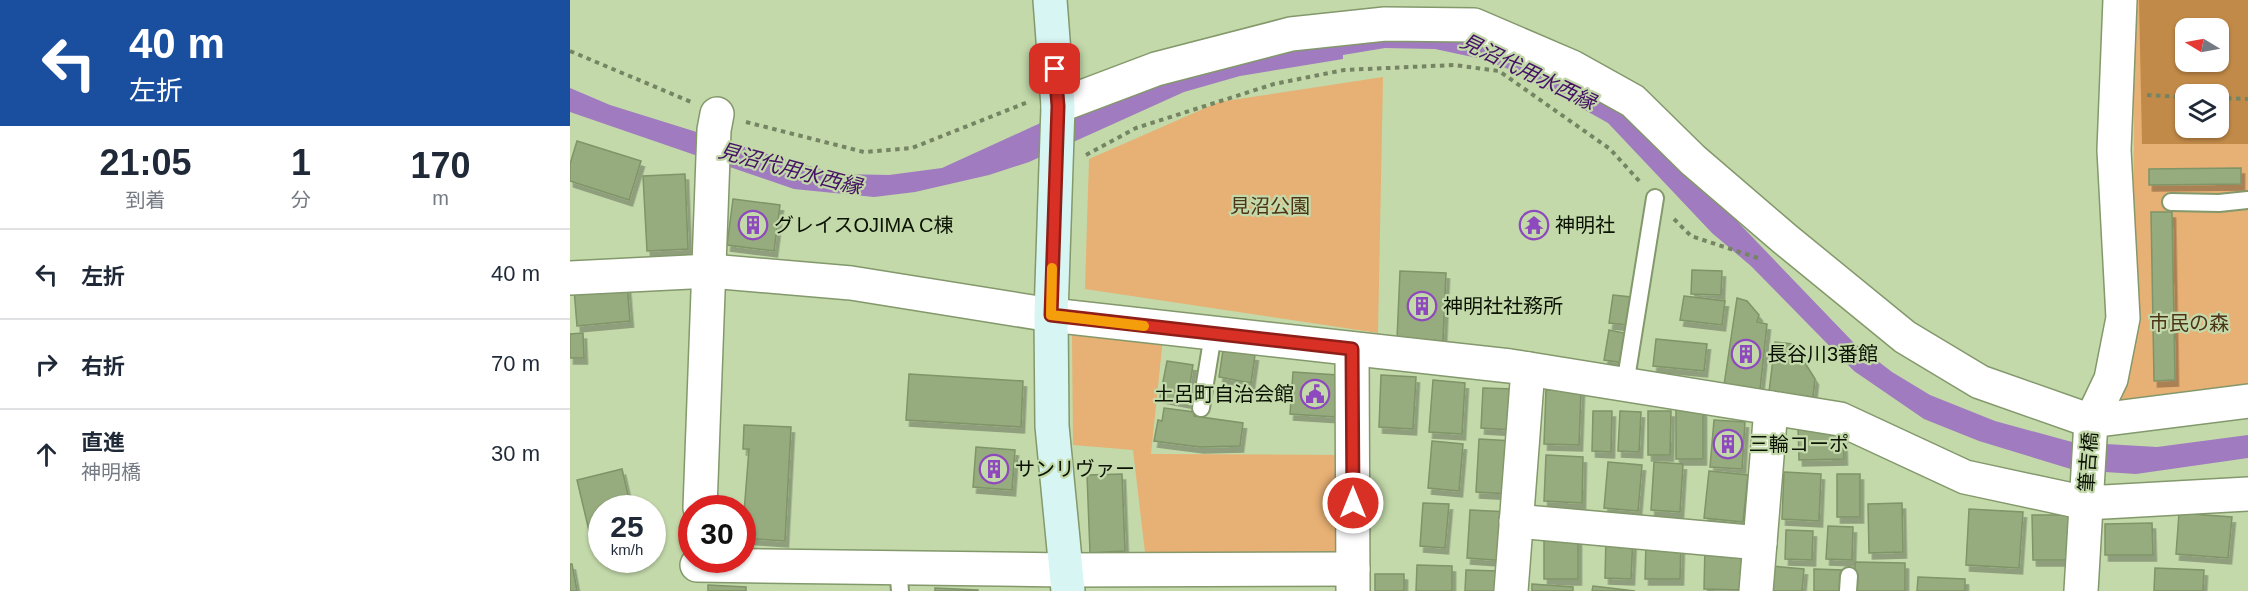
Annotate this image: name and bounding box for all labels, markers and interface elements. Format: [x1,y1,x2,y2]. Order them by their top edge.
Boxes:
north arrow [2175,18,2229,72]
map controls [2175,18,2229,138]
text: 40 m [129,20,225,67]
icon: left [30,24,108,102]
water label: 見沼代用水西縁 [1457,29,1601,115]
pin [1029,43,1080,94]
icon: arrive [1038,52,1071,85]
text: 左折 [129,76,183,106]
button: layers [2175,84,2229,138]
water label: 見沼代用水西縁 [716,138,866,199]
text: 21:05 [99,142,192,183]
text: 1 [291,142,311,183]
text: 170 [410,145,471,186]
text: m [432,187,449,209]
text: 到着 [125,189,165,211]
text: 分 [291,189,311,211]
park label: 見沼公園 [1230,195,1310,217]
building icon: グレイスOJIMA C棟 [737,209,769,241]
temple icon: 神明社 [1518,209,1550,241]
place label: グレイスOJIMA C棟 [774,214,953,236]
place label: 神明社 [1555,214,1615,236]
icon: left [30,258,63,291]
text: 40 m [491,261,540,286]
text: 左折 [81,264,125,289]
building icon: 神明社社務所 [1406,290,1438,322]
place label: 神明社社務所 [1443,295,1563,317]
park label: 市民の森 [2149,312,2229,334]
building icon: 長谷川3番館 [1730,338,1762,370]
place label: 長谷川3番館 [1767,343,1878,365]
icon: right [30,348,63,381]
text: 70 m [491,351,540,376]
text: 右折 [81,354,125,379]
public building icon: 土呂町自治会館 [1299,378,1331,410]
place label: 土呂町自治会館 [1154,383,1294,405]
building icon: 三輪コーポ [1712,428,1744,460]
text: 直進 [81,430,125,455]
street label: 筆吉橋 [2075,431,2101,493]
place label: 三輪コーポ [1749,433,1849,455]
icon: ahead [30,438,63,471]
text: 30 m [491,441,540,466]
building icon: サンリヴァー [978,453,1010,485]
place label: サンリヴァー [1015,458,1135,480]
text: 神明橋 [81,461,141,483]
position arrow [1321,471,1385,535]
speed limit sign: 30 [678,495,756,573]
text: 25 [610,510,644,543]
text: km/h [611,541,643,558]

